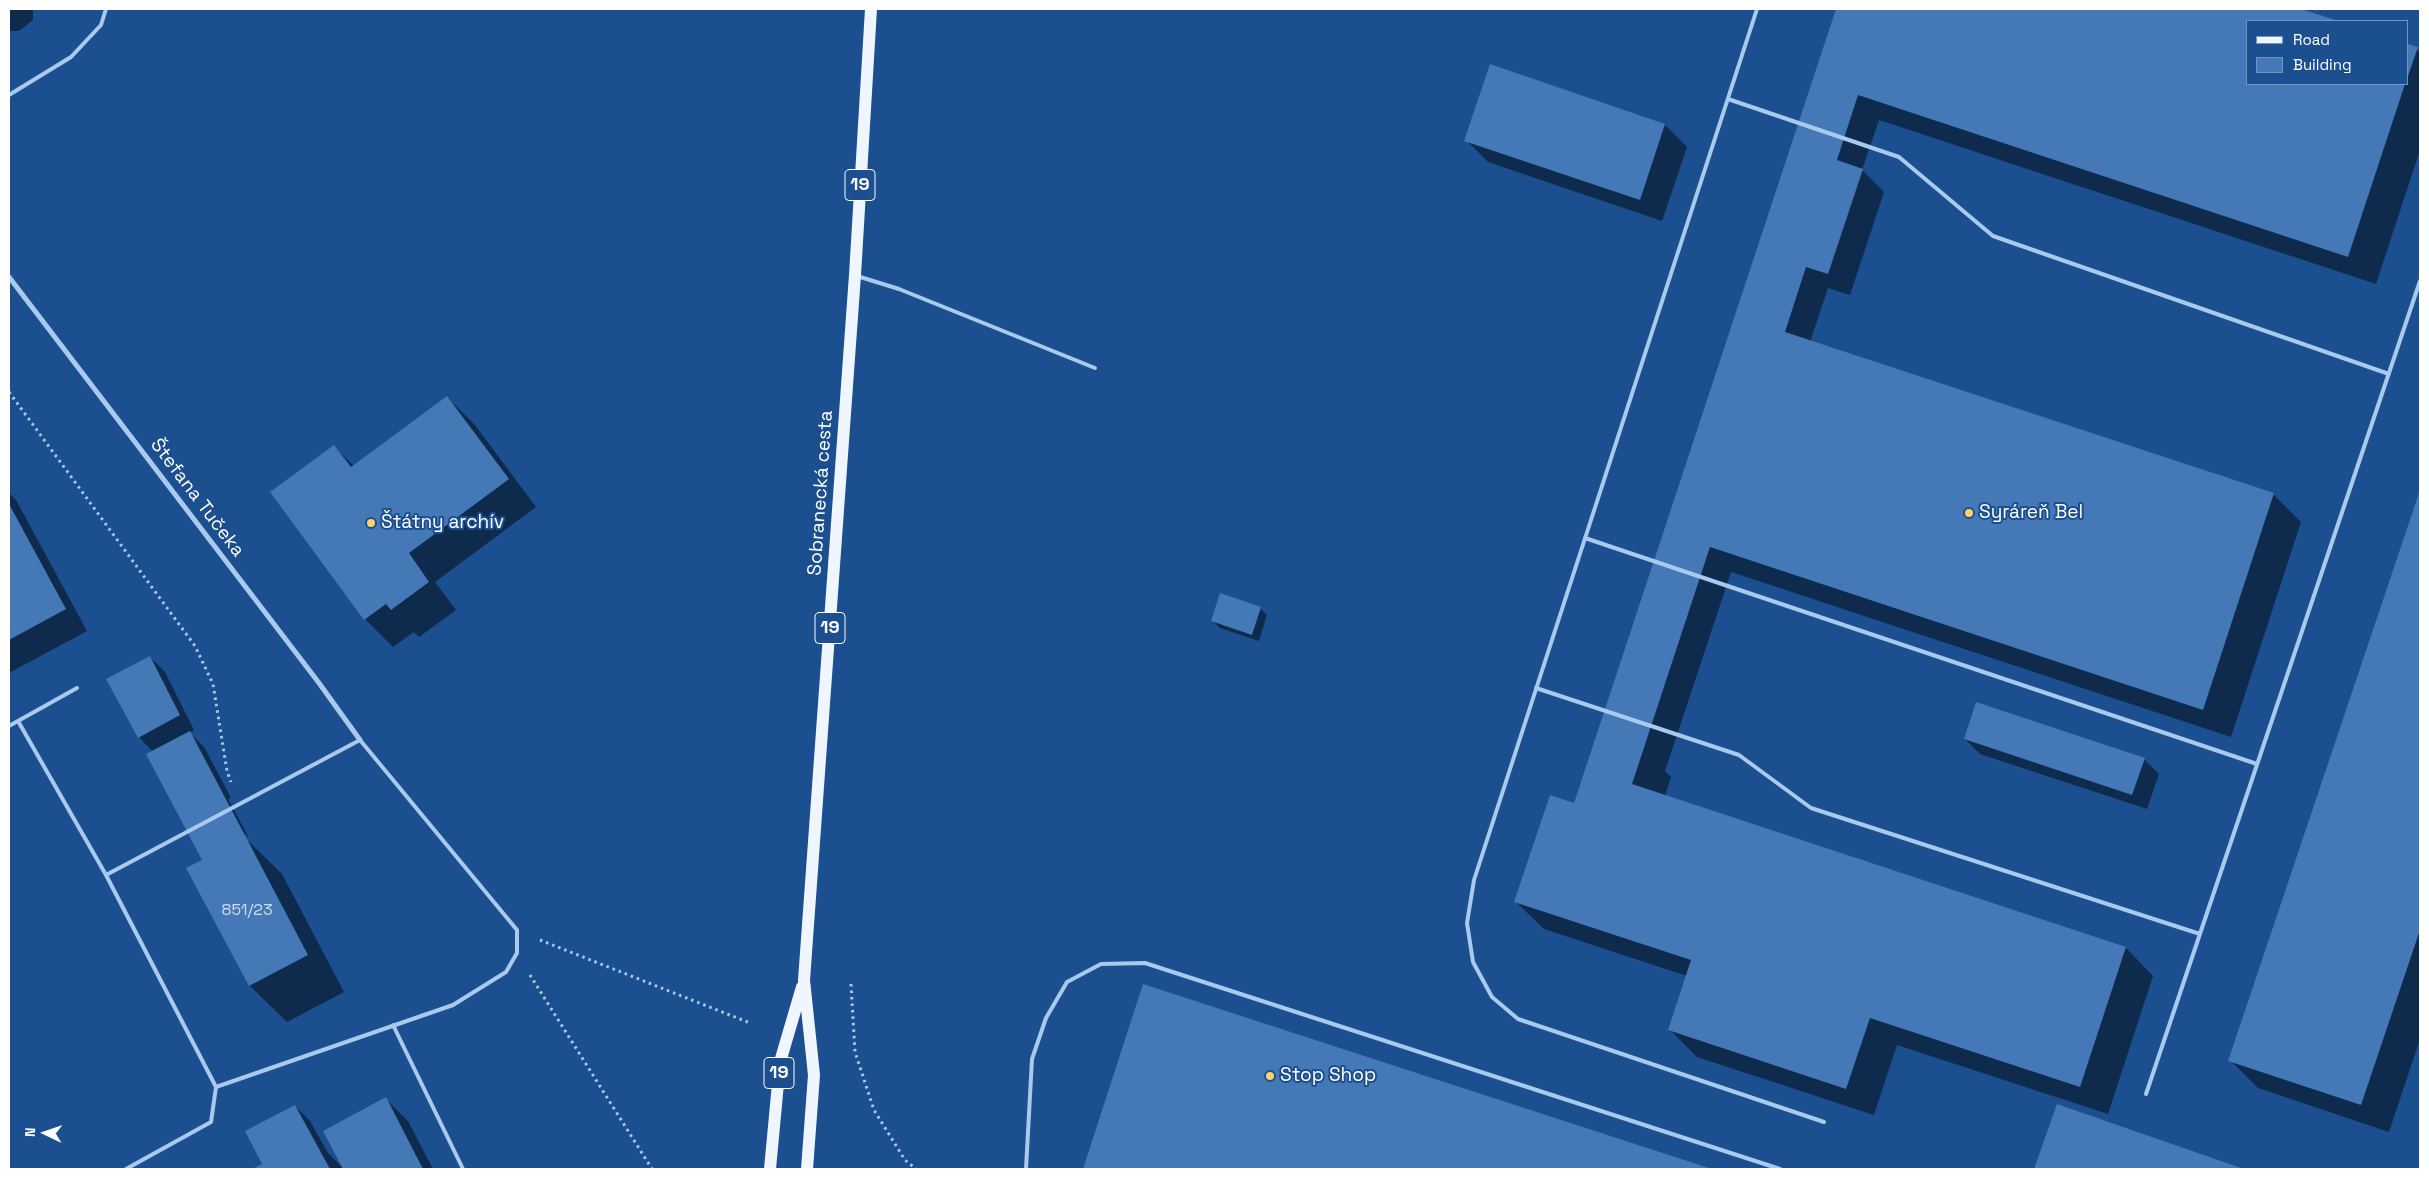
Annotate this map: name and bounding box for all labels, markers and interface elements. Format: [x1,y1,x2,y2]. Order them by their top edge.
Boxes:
legend [2246,20,2409,85]
text: Road [2293,30,2330,49]
text: Building [2293,55,2352,74]
road number: 19 [845,170,875,200]
street label: Sobranecká cesta [804,410,838,576]
street label: Štefana Tučeka [145,434,249,562]
place label: Syráreň Bel [1979,502,2083,524]
marker: Syráreň Bel [1963,507,1975,519]
place label: Štátny archív [381,512,504,534]
marker: Štátny archív [365,517,377,529]
road number: 19 [815,612,845,644]
house number: 851/23 [221,901,273,921]
road number: 19 [764,1058,794,1088]
place label: Stop Shop [1280,1065,1376,1087]
marker: Stop Shop [1264,1070,1276,1082]
north arrow [20,1108,70,1158]
text: N [21,1127,39,1137]

